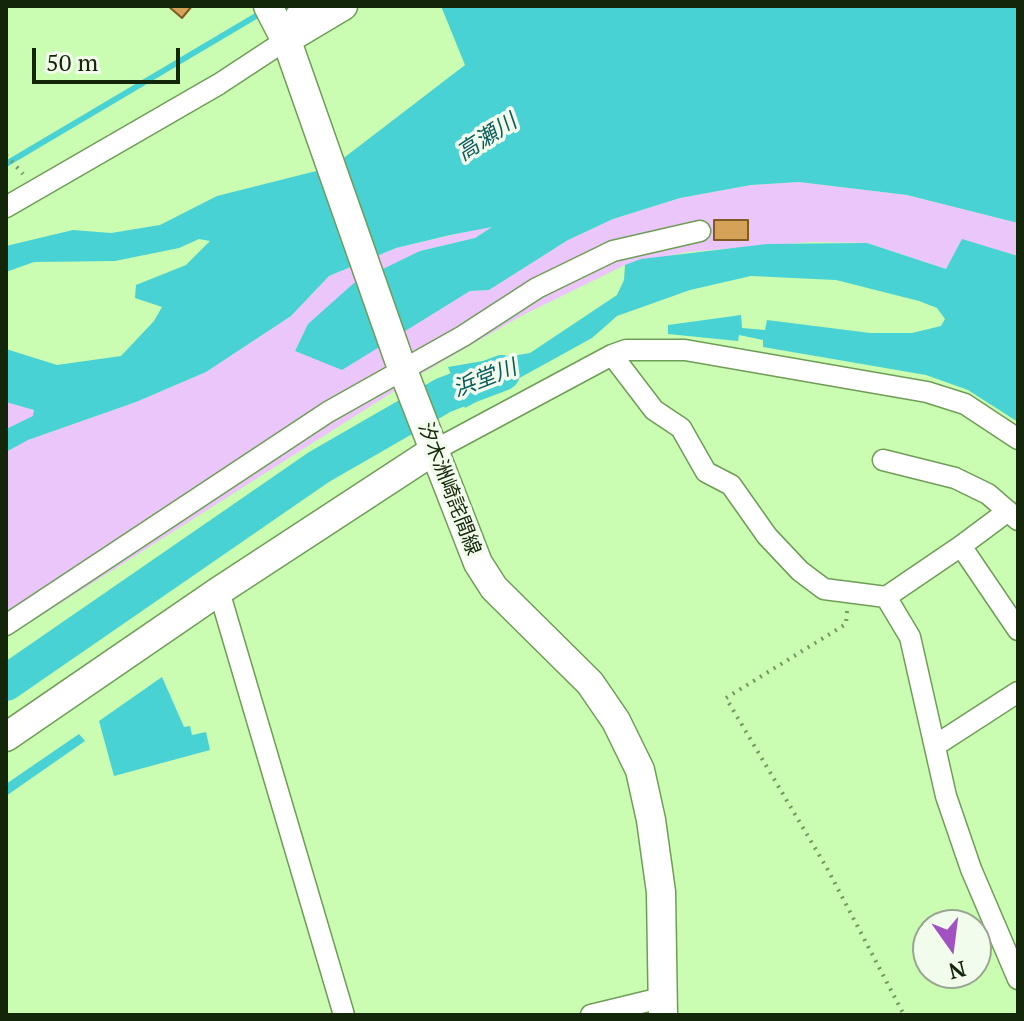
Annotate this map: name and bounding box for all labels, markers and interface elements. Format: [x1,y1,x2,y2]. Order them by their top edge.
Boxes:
scale bar [36,32,184,82]
text: 50 m [46,46,98,78]
water label: 高瀬川 [452,109,522,167]
water label: 浜堂川 [449,355,521,403]
street label: 汐木洲崎詫間線 [413,419,485,559]
north arrow [912,909,992,989]
text: N [946,955,969,987]

